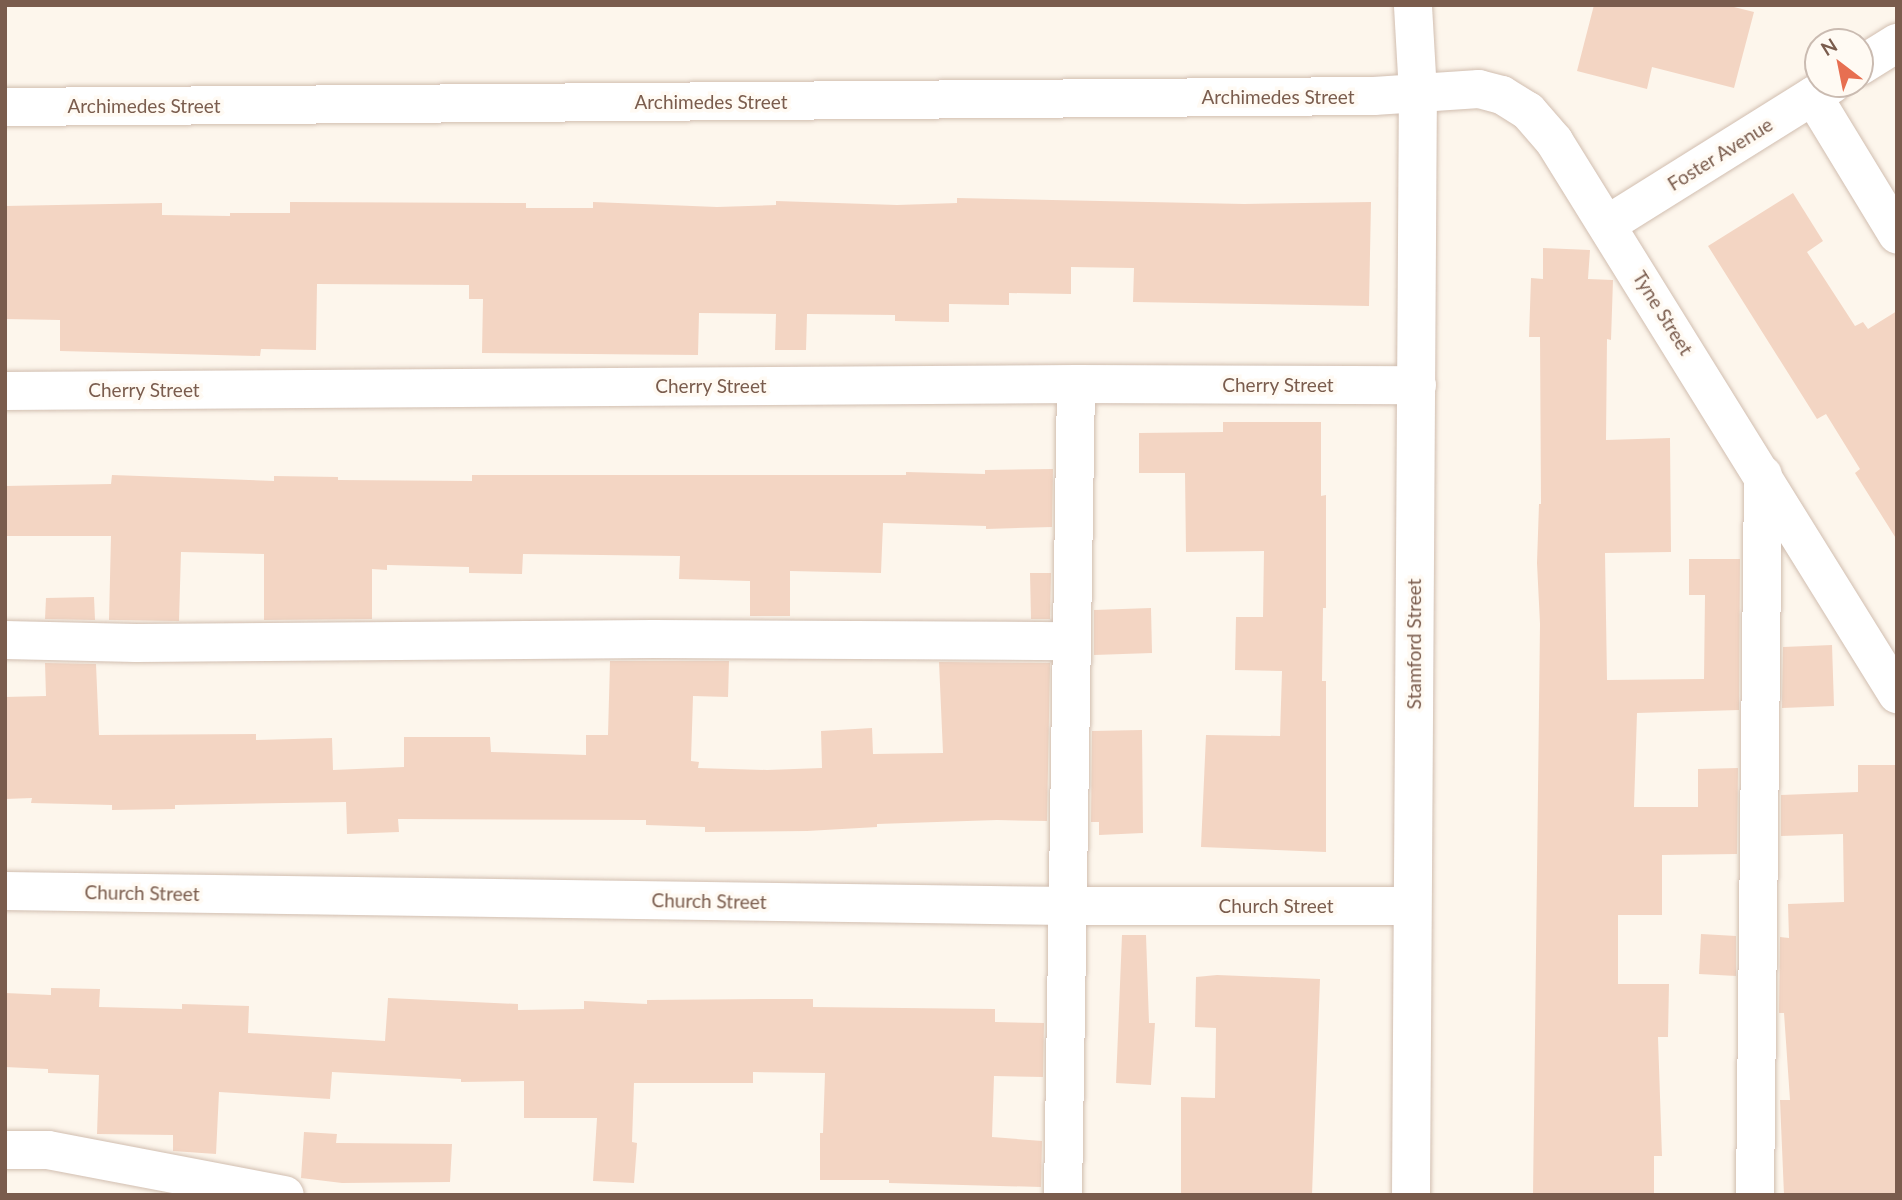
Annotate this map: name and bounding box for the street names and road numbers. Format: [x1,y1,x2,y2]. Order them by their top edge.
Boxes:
street label: Archimedes Street [1201,86,1355,108]
street label: Archimedes Street [634,91,788,113]
street label: Archimedes Street [67,95,221,117]
street label: Foster Avenue [1663,112,1777,196]
street label: Tyne Street [1628,267,1698,359]
street label: Cherry Street [1222,374,1334,396]
street label: Cherry Street [655,375,767,397]
street label: Cherry Street [88,379,200,401]
street label: Stamford Street [1403,579,1425,709]
street label: Church Street [84,881,200,905]
street label: Church Street [651,889,767,913]
street label: Church Street [1219,895,1333,917]

